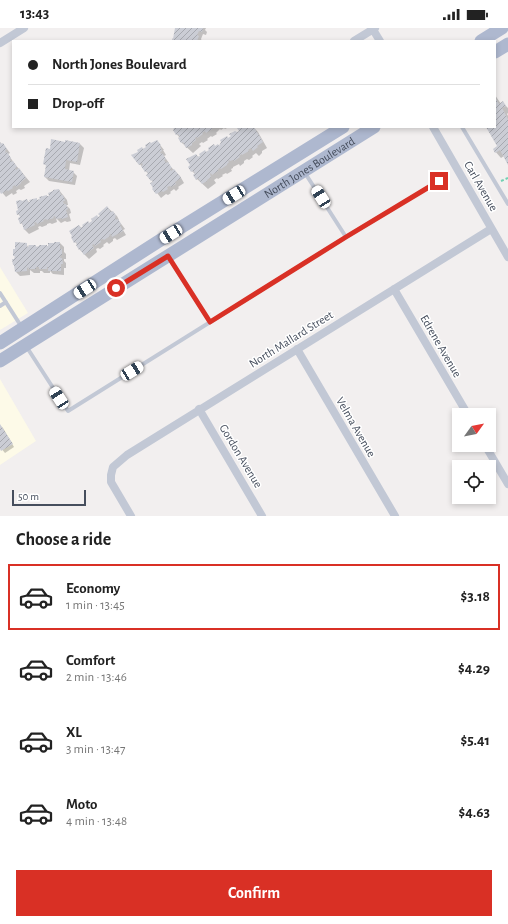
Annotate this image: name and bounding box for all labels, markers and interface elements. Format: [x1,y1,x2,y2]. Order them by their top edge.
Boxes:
text: 13:43 [20,6,49,21]
text: North Jones Boulevard [52,57,187,72]
text: Drop-off [52,96,104,111]
street label: North Jones Boulevard [262,135,357,200]
street label: Carl Avenue [462,159,500,213]
route end [430,172,448,190]
car [221,184,247,206]
car [310,184,332,210]
car [158,223,184,245]
car [72,277,98,301]
route start [107,279,125,297]
street label: North Mallard Street [247,308,335,370]
street label: Edrene Avenue [418,313,464,379]
car [119,360,145,382]
car [47,385,71,411]
street label: Velma Avenue [334,395,378,459]
north arrow [452,408,496,452]
map controls [452,408,496,504]
street label: Gordon Avenue [217,422,265,490]
button: locate [452,460,496,504]
scale bar [12,488,86,507]
text: 50 m [18,491,39,502]
text: Choose a ride [16,531,111,549]
icon: car [18,579,54,615]
text: Economy [66,581,120,596]
text: $3.18 [461,589,490,604]
text: 1 min · 13:45 [66,599,125,612]
icon: car [18,651,54,687]
text: Comfort [66,653,115,668]
text: $4.29 [458,661,490,676]
text: 2 min · 13:46 [66,671,127,684]
icon: car [18,723,54,759]
text: XL [66,725,82,740]
text: $5.41 [460,733,490,748]
text: 3 min · 13:47 [66,743,126,756]
icon: car [18,795,54,831]
text: Moto [66,797,98,812]
text: $4.63 [459,805,490,820]
text: 4 min · 13:48 [66,815,127,828]
button: Confirm [16,870,492,916]

